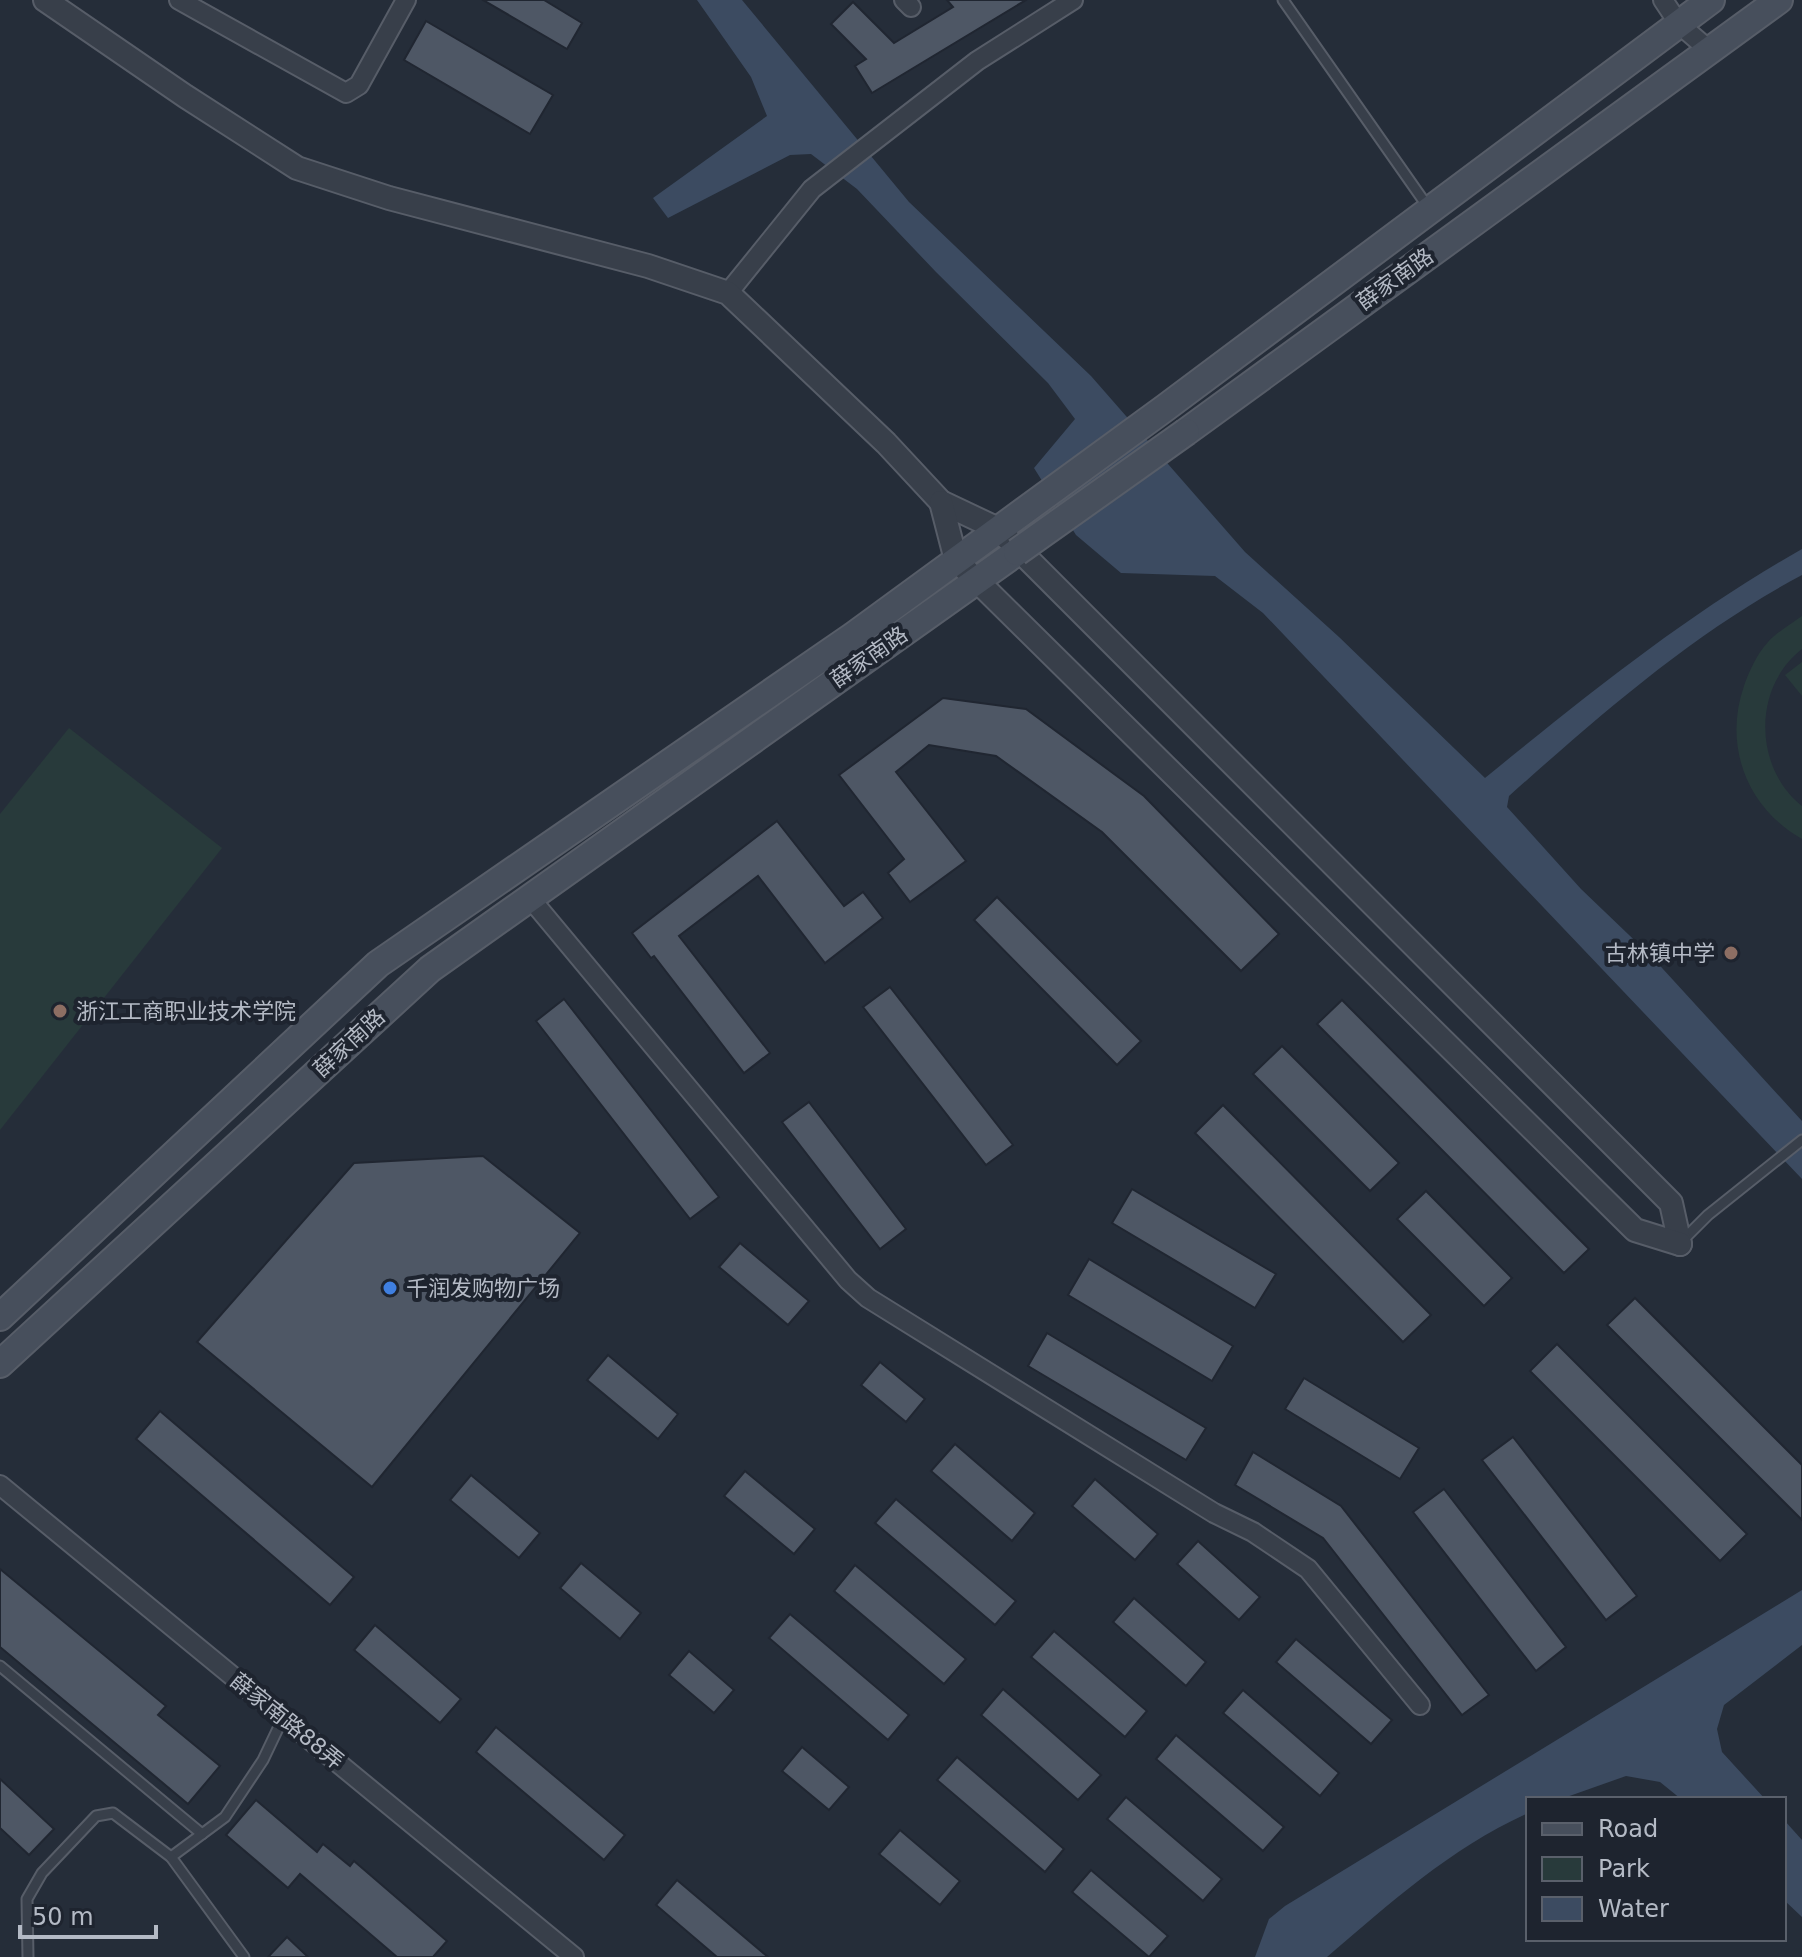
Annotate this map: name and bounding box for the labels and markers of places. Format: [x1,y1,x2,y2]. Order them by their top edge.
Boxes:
place label: 古林镇中学 [1605,941,1715,966]
marker: 古林镇中学 [1722,944,1740,962]
place label: 浙江工商职业技术学院 [76,999,296,1024]
marker: 浙江工商职业技术学院 [51,1002,69,1020]
place label: 千润发购物广场 [406,1276,560,1301]
marker: 千润发购物广场 [381,1279,399,1297]

